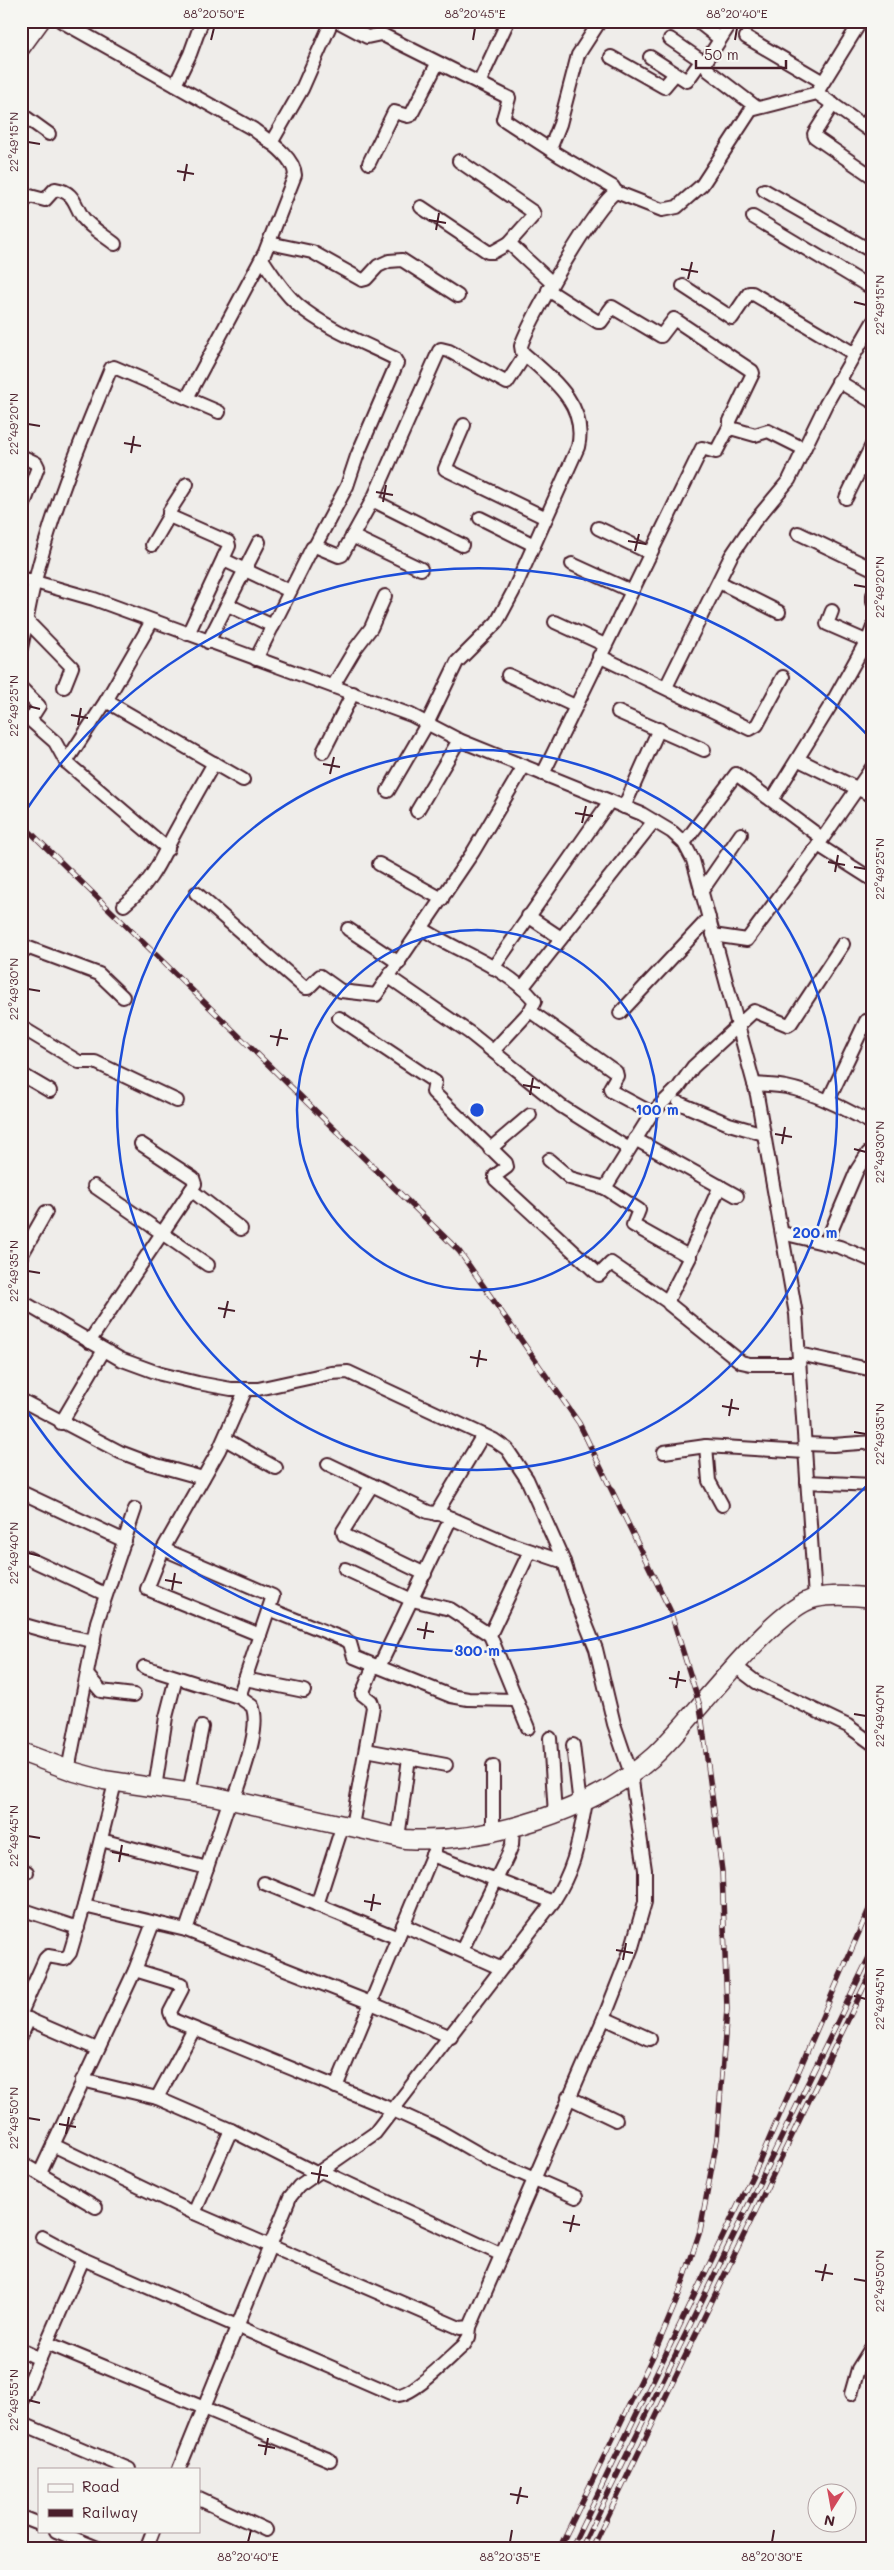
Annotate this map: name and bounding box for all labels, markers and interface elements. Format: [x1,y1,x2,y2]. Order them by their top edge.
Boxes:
text: 88°20'50"E [183,5,245,21]
text: 88°20'45"E [444,5,506,21]
text: 88°20'40"E [706,5,768,21]
scale bar [696,38,786,70]
text: 50 m [704,44,739,64]
text: 22°49'15"N [5,112,21,172]
text: 22°49'15"N [871,275,887,335]
text: 22°49'20"N [5,393,21,455]
text: 22°49'20"N [871,556,887,618]
text: 22°49'25"N [5,675,21,737]
text: 22°49'25"N [871,838,887,900]
text: 22°49'30"N [5,958,21,1020]
text: 100 m [635,1099,679,1119]
centre of rings [468,1101,486,1119]
text: 22°49'30"N [871,1121,887,1183]
text: 200 m [793,1222,838,1242]
text: 22°49'35"N [5,1240,21,1302]
text: 22°49'35"N [871,1403,887,1465]
text: 22°49'40"N [5,1522,21,1584]
text: 300 m [454,1640,500,1660]
text: 22°49'40"N [871,1685,887,1747]
text: 22°49'45"N [5,1805,21,1867]
text: 22°49'45"N [871,1968,887,2030]
text: 22°49'50"N [5,2087,21,2149]
text: 22°49'50"N [871,2250,887,2312]
text: 22°49'55"N [5,2369,21,2431]
legend [38,2468,200,2532]
text: Road [82,2476,119,2496]
north arrow [806,2482,856,2532]
text: Railway [82,2502,138,2522]
text: N [822,2511,836,2532]
text: 88°20'40"E [217,2548,279,2564]
text: 88°20'35"E [479,2548,541,2564]
text: 88°20'30"E [741,2548,803,2564]

